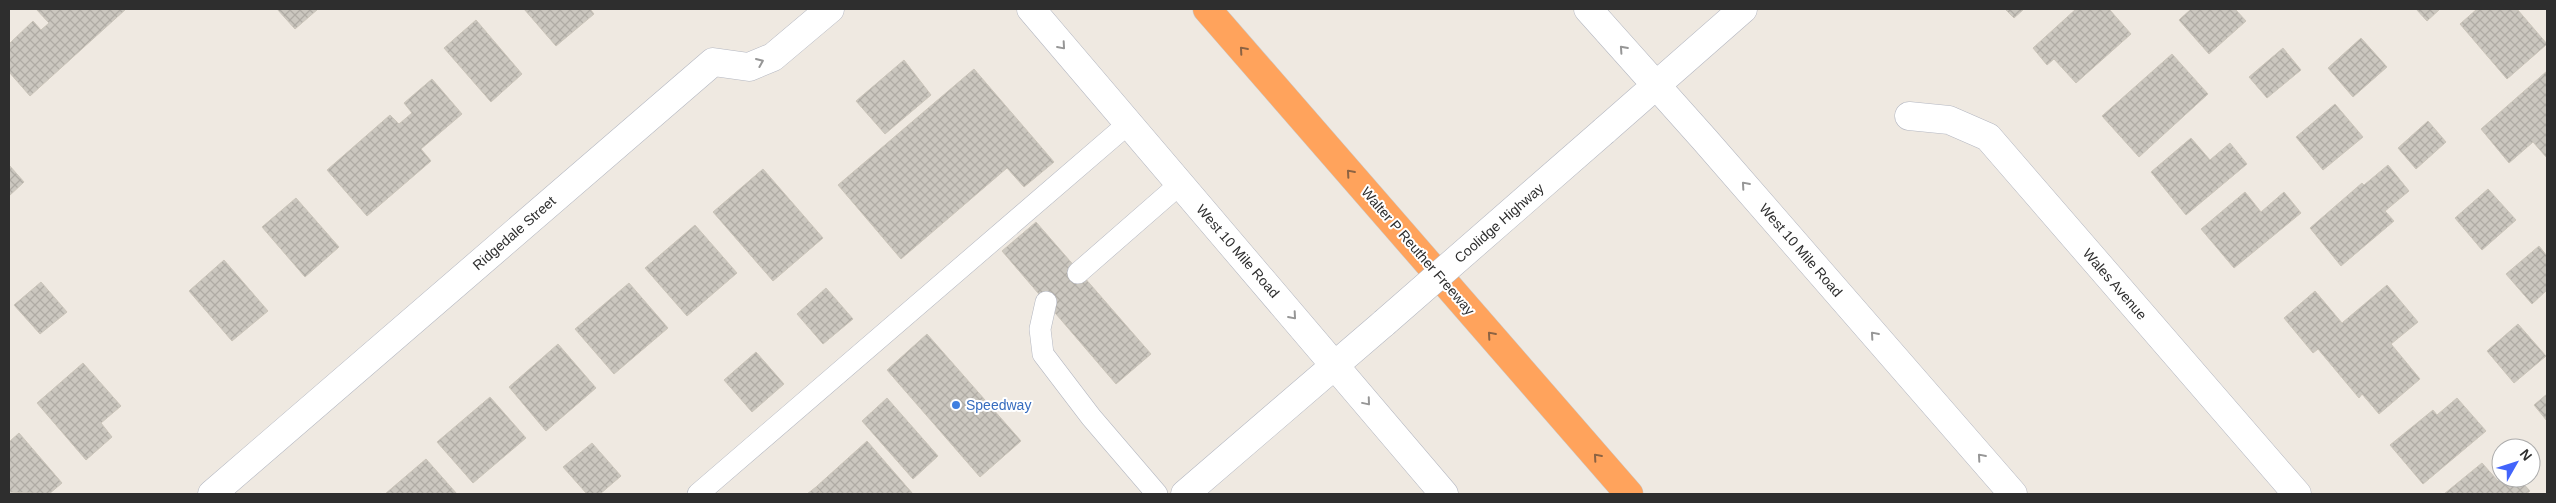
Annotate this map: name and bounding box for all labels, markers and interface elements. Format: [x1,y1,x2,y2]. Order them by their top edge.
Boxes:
one-way arrow [1057,40,1066,49]
one-way arrow [1620,46,1629,55]
one-way arrow [1240,47,1249,56]
one-way arrow [755,57,764,68]
one-way arrow [1346,169,1355,178]
street label: Coolidge Highway [1451,180,1547,266]
one-way arrow [1742,182,1751,191]
street label: Walter P Reuther Freeway [1358,184,1478,318]
street label: Ridgedale Street [469,193,559,273]
street label: West 10 Mile Road [1756,200,1846,300]
street label: West 10 Mile Road [1193,201,1283,301]
street label: Wales Avenue [2080,245,2150,323]
one-way arrow [1287,310,1296,319]
one-way arrow [1488,331,1497,340]
one-way arrow [1871,331,1880,340]
one-way arrow [1361,396,1370,405]
place label: Speedway [966,397,1031,413]
marker: Speedway [950,399,962,411]
north arrow [2491,438,2541,488]
text: N [2517,446,2536,464]
one-way arrow [1594,454,1603,463]
one-way arrow [1978,454,1987,463]

